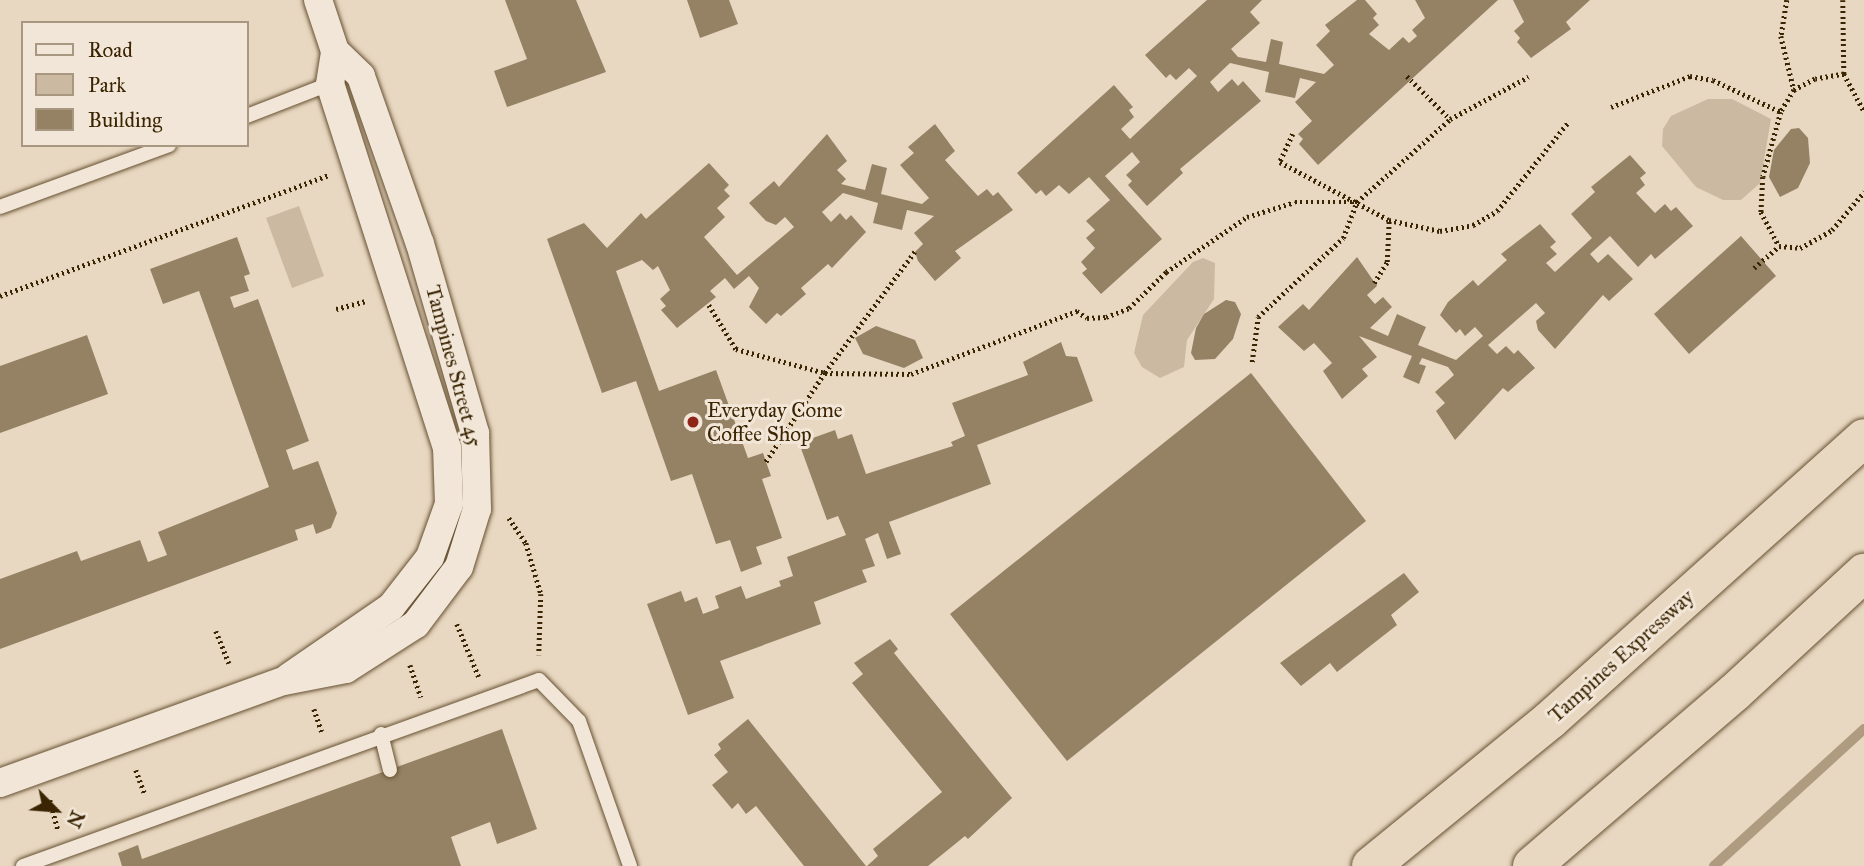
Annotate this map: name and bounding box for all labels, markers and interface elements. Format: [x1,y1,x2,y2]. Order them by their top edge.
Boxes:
legend [21,21,248,147]
text: Road [88,37,133,63]
text: Park [88,72,126,98]
text: Building [88,107,162,133]
street label: Tampines Street 45 [420,282,488,450]
place label: Everyday Come Coffee Shop [707,397,843,447]
marker: Everyday Come Coffee Shop [685,414,701,430]
street label: Tampines Expressway [1543,584,1699,728]
north arrow [21,775,91,845]
text: N [62,807,89,831]

